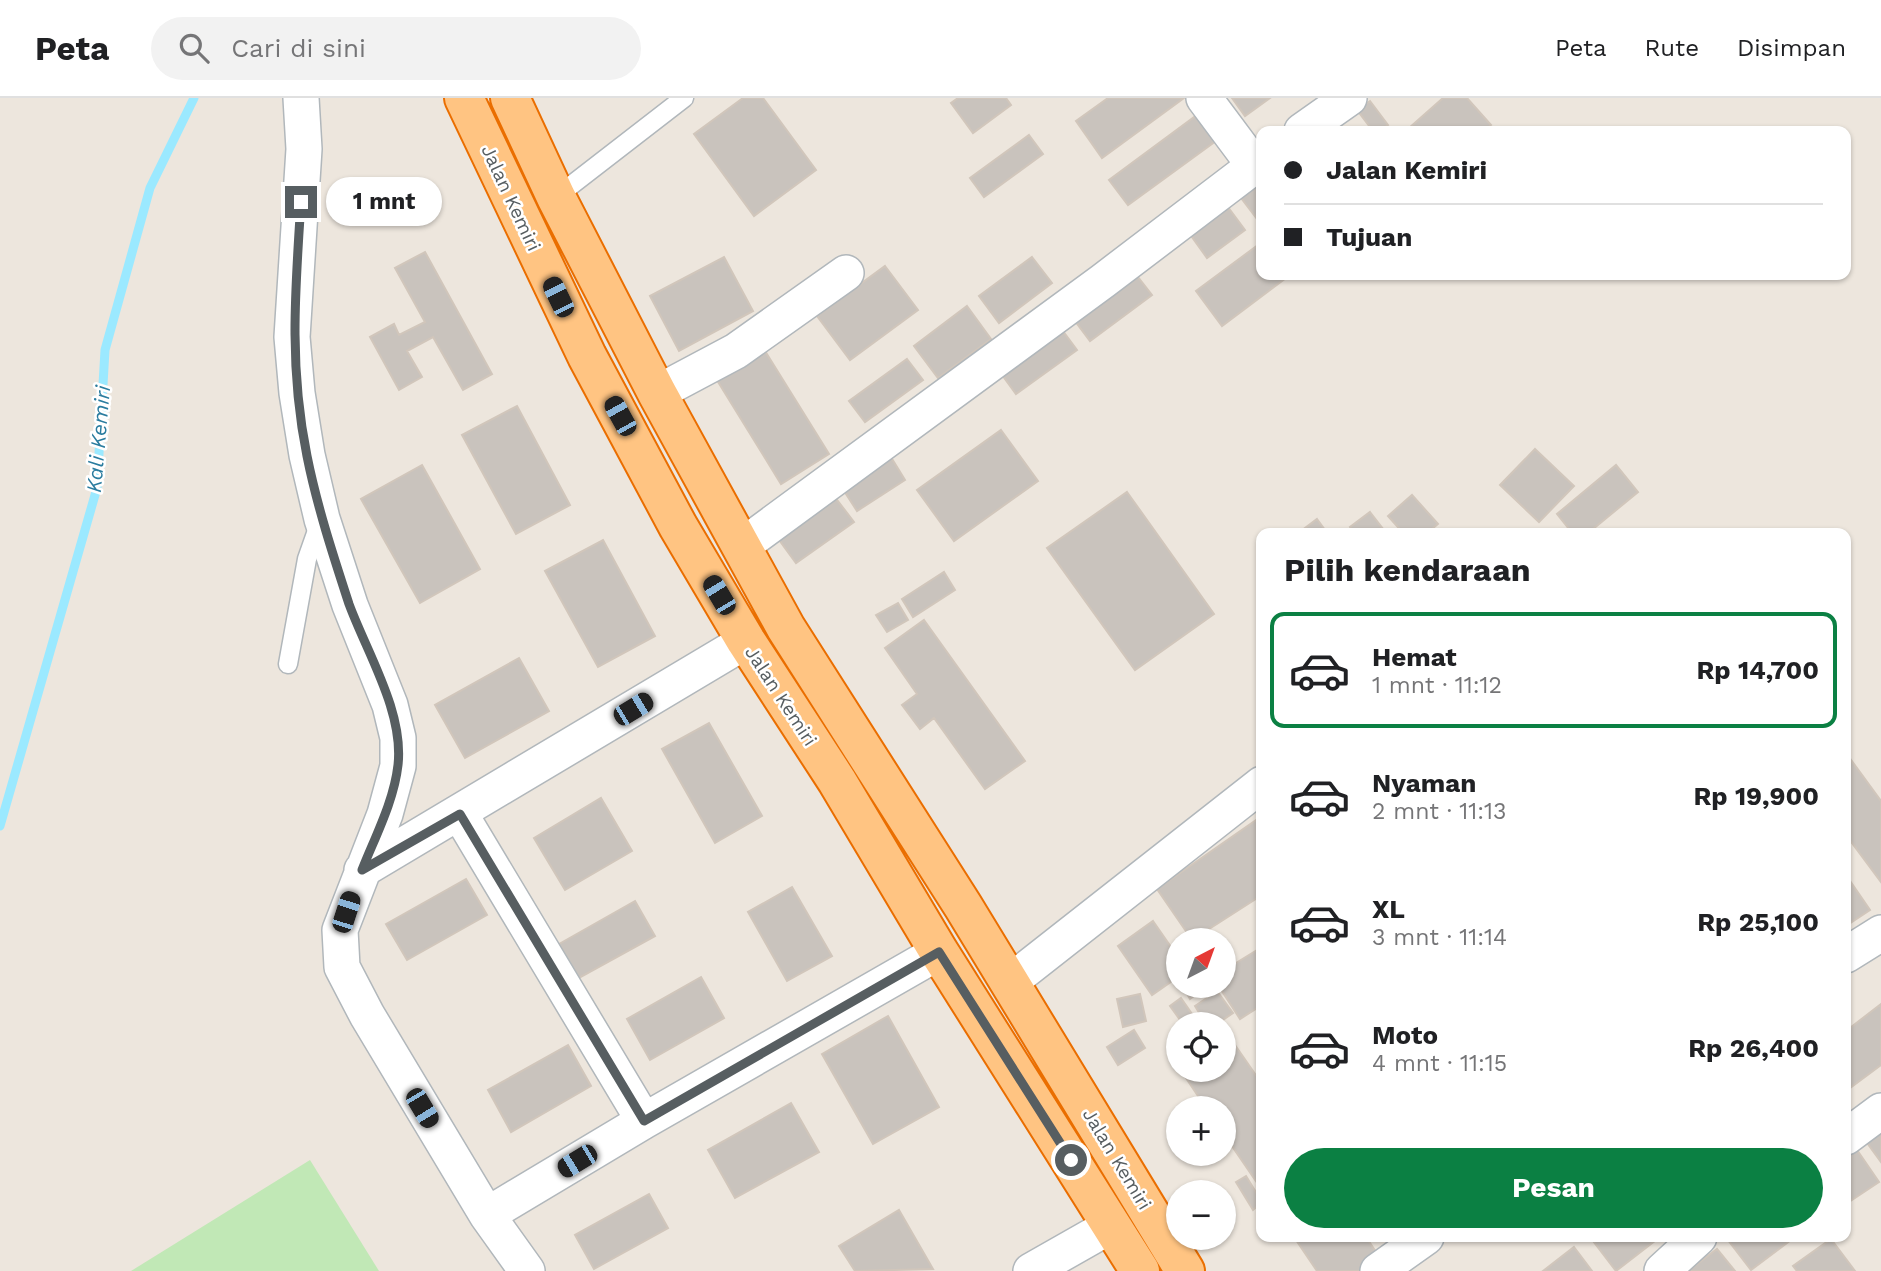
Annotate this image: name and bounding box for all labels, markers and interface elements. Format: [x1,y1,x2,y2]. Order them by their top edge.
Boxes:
search box [151,17,641,80]
text: Peta [35,29,109,68]
icon: search [175,29,213,67]
text: Cari di sini [231,33,366,63]
text: Peta [1555,34,1607,62]
text: Rute [1645,34,1699,62]
text: Disimpan [1737,34,1846,62]
street label: Jalan Kemiri [476,141,546,255]
text: Jalan Kemiri [1326,155,1487,185]
callout: 1 mnt [326,178,441,226]
route end [285,186,317,218]
text: 1 mnt [353,188,415,215]
text: Tujuan [1326,222,1412,252]
car [540,274,577,320]
water label: Kali Kemiri [81,384,115,494]
car [601,393,640,439]
text: Pilih kendaraan [1284,551,1531,589]
car [700,572,739,618]
icon: car [1288,639,1351,702]
street label: Jalan Kemiri [740,642,822,750]
text: Hemat [1372,642,1457,672]
text: Rp 14,700 [1696,655,1819,685]
text: 1 mnt · 11:12 [1372,672,1502,699]
car [610,689,657,729]
icon: car [1288,765,1351,828]
text: Nyaman [1372,768,1476,798]
text: Rp 19,900 [1693,781,1819,811]
text: 2 mnt · 11:13 [1372,798,1506,825]
car [330,889,363,935]
icon: car [1288,891,1351,954]
text: XL [1372,894,1405,924]
text: Rp 25,100 [1697,907,1819,937]
text: 3 mnt · 11:14 [1372,924,1507,951]
north arrow [1166,928,1236,998]
map controls [1166,928,1236,1250]
button: locate [1166,1012,1236,1082]
icon: car [1288,1017,1351,1080]
text: Moto [1372,1020,1438,1050]
text: Rp 26,400 [1688,1033,1819,1063]
text: 4 mnt · 11:15 [1372,1050,1507,1077]
car [403,1085,442,1131]
button: + [1166,1096,1236,1166]
street label: Jalan Kemiri [1078,1104,1156,1214]
car [554,1141,601,1181]
route start [1055,1144,1087,1176]
button: Pesan [1284,1148,1823,1228]
button: − [1166,1180,1236,1250]

